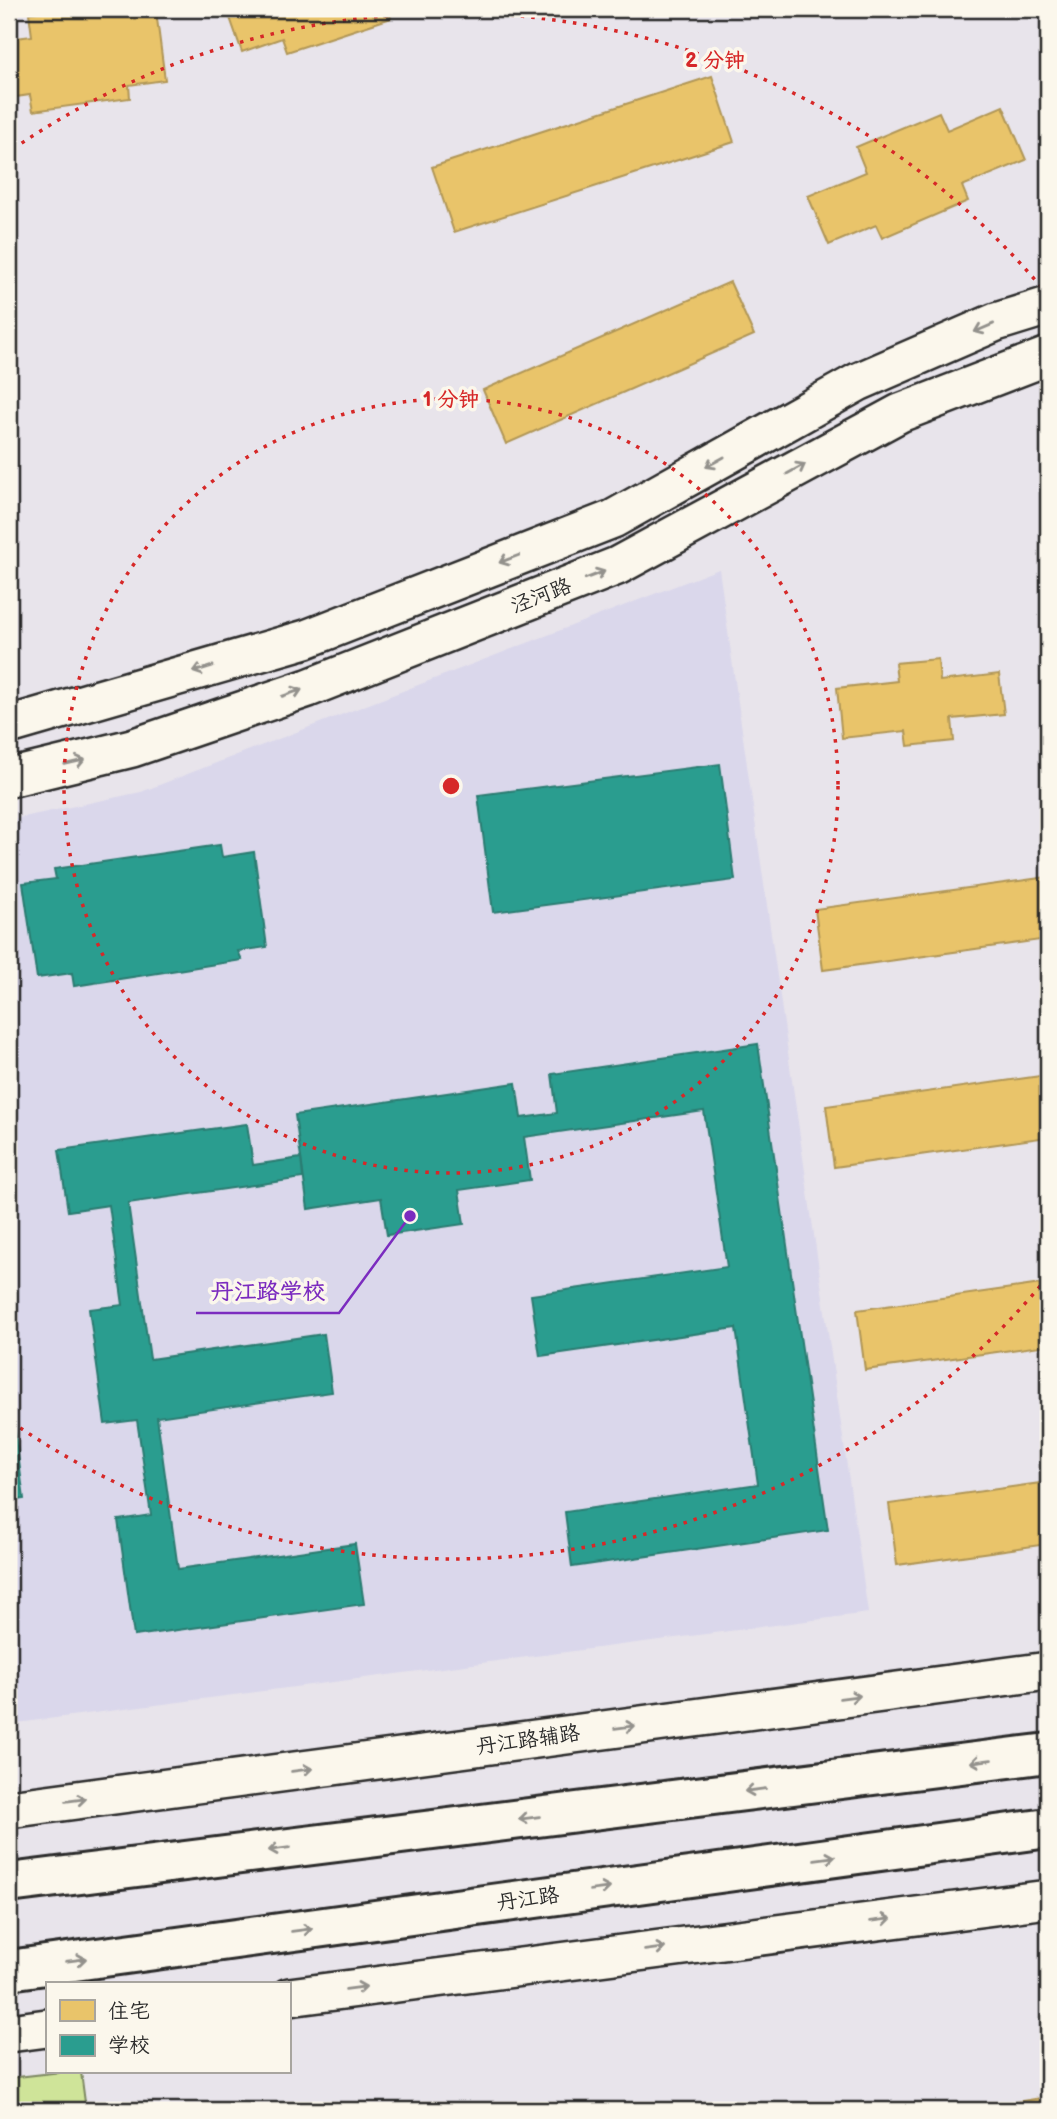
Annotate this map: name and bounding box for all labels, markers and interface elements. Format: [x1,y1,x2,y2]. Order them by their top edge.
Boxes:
text: 2 分钟 [685,48,745,73]
one-way arrow [973,322,995,335]
text: 1 分钟 [423,387,479,412]
one-way arrow [705,455,725,469]
one-way arrow [785,462,806,475]
one-way arrow [499,554,521,566]
one-way arrow [584,567,605,580]
street label: 泾河路 [507,573,575,619]
one-way arrow [193,664,215,677]
one-way arrow [280,686,302,698]
one-way arrow [63,755,86,768]
centre of rings [439,774,463,798]
callout: 丹江路学校 [196,1269,339,1313]
text: 丹江路学校 [211,1278,326,1306]
one-way arrow [838,1691,861,1704]
street label: 丹江路辅路 [474,1720,582,1760]
one-way arrow [613,1721,635,1734]
one-way arrow [970,1755,992,1768]
one-way arrow [290,1763,313,1776]
one-way arrow [744,1783,767,1796]
one-way arrow [65,1793,87,1806]
one-way arrow [518,1811,541,1824]
one-way arrow [268,1842,291,1855]
one-way arrow [814,1851,836,1864]
street label: 丹江路 [495,1882,561,1916]
one-way arrow [588,1882,611,1895]
one-way arrow [869,1914,891,1927]
one-way arrow [290,1923,313,1936]
one-way arrow [643,1943,666,1956]
one-way arrow [65,1954,87,1967]
one-way arrow [345,1981,367,1994]
legend [46,1982,290,2074]
text: 住宅 [108,1999,150,2024]
text: 学校 [108,2033,150,2058]

